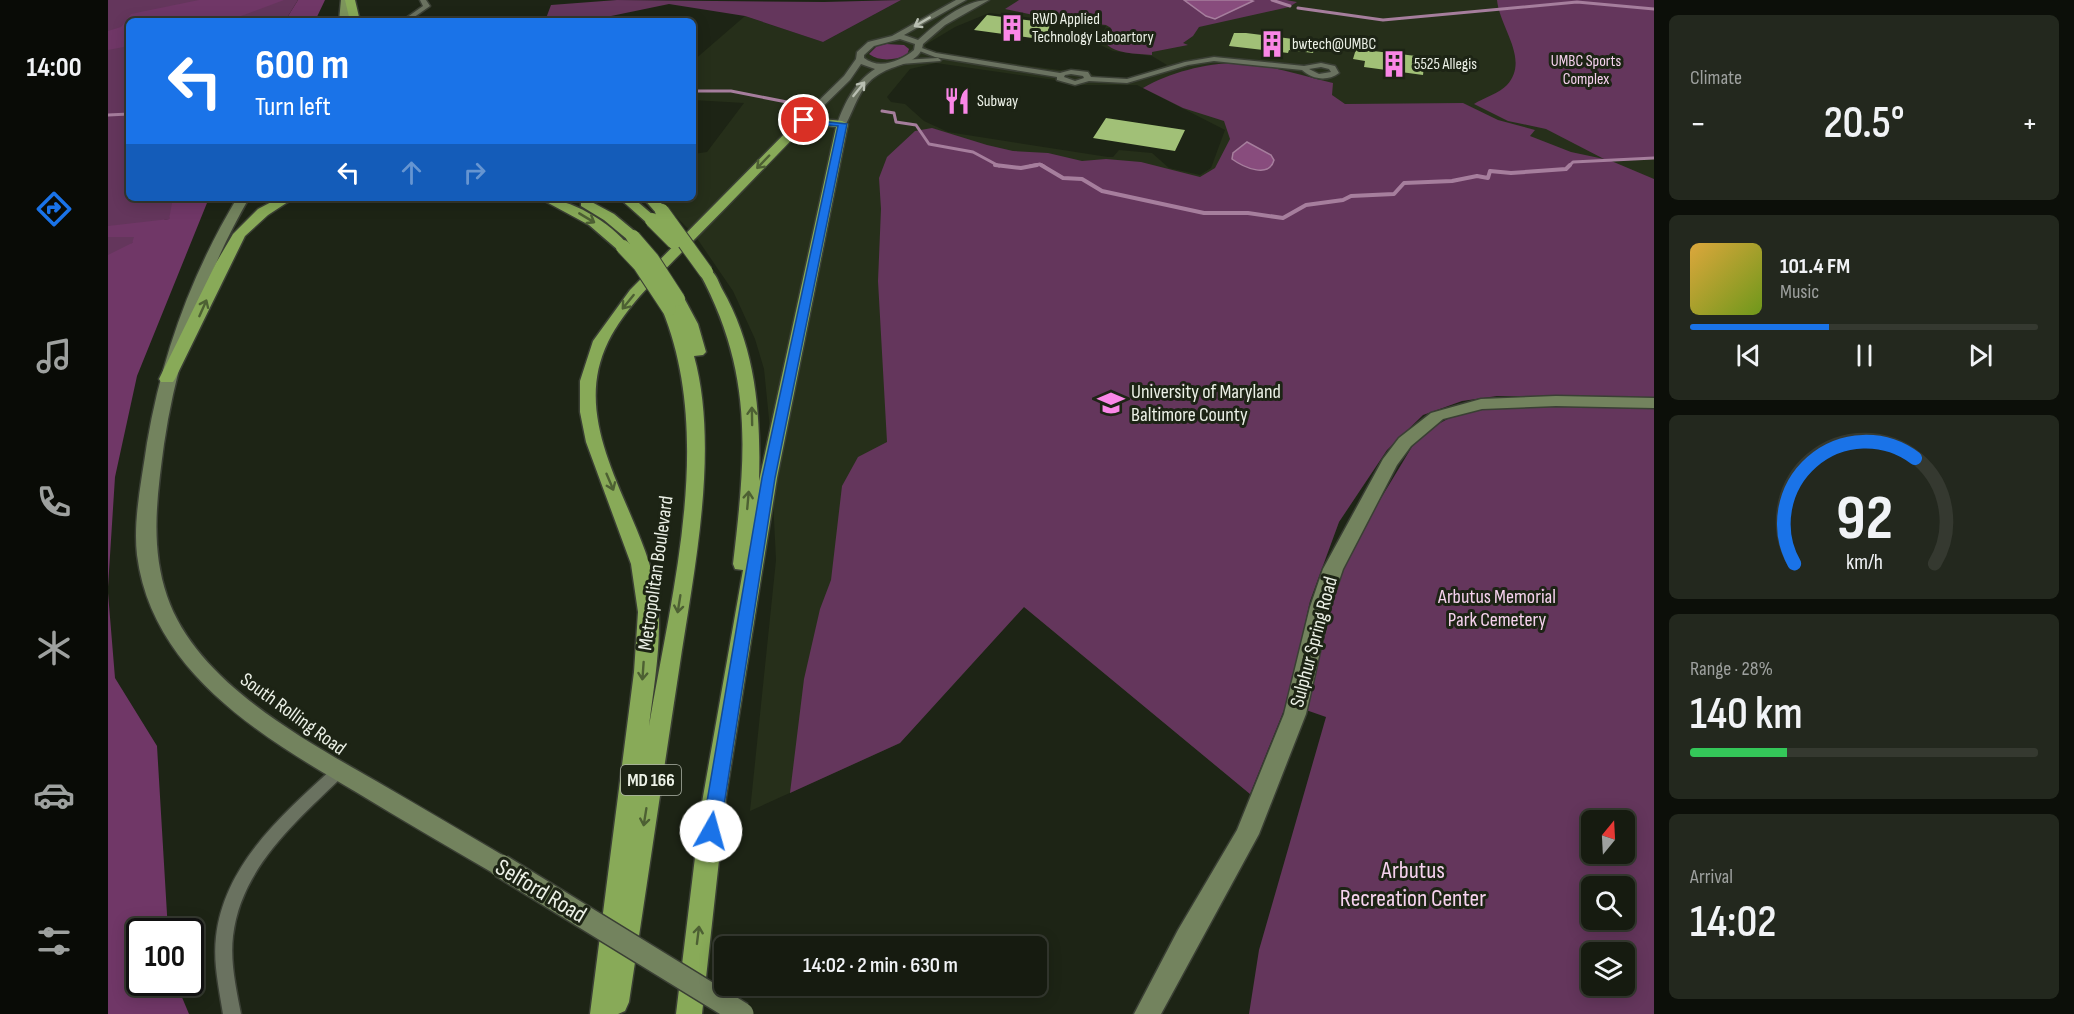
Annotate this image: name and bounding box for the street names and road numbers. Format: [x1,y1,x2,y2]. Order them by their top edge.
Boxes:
street label: Metropolitan Boulevard [633,494,679,652]
street label: Sulphur Spring Road [1285,574,1343,710]
street label: South Rolling Road [235,668,351,760]
road number: MD 166 [621,765,681,795]
street label: Selford Road [490,853,592,929]

